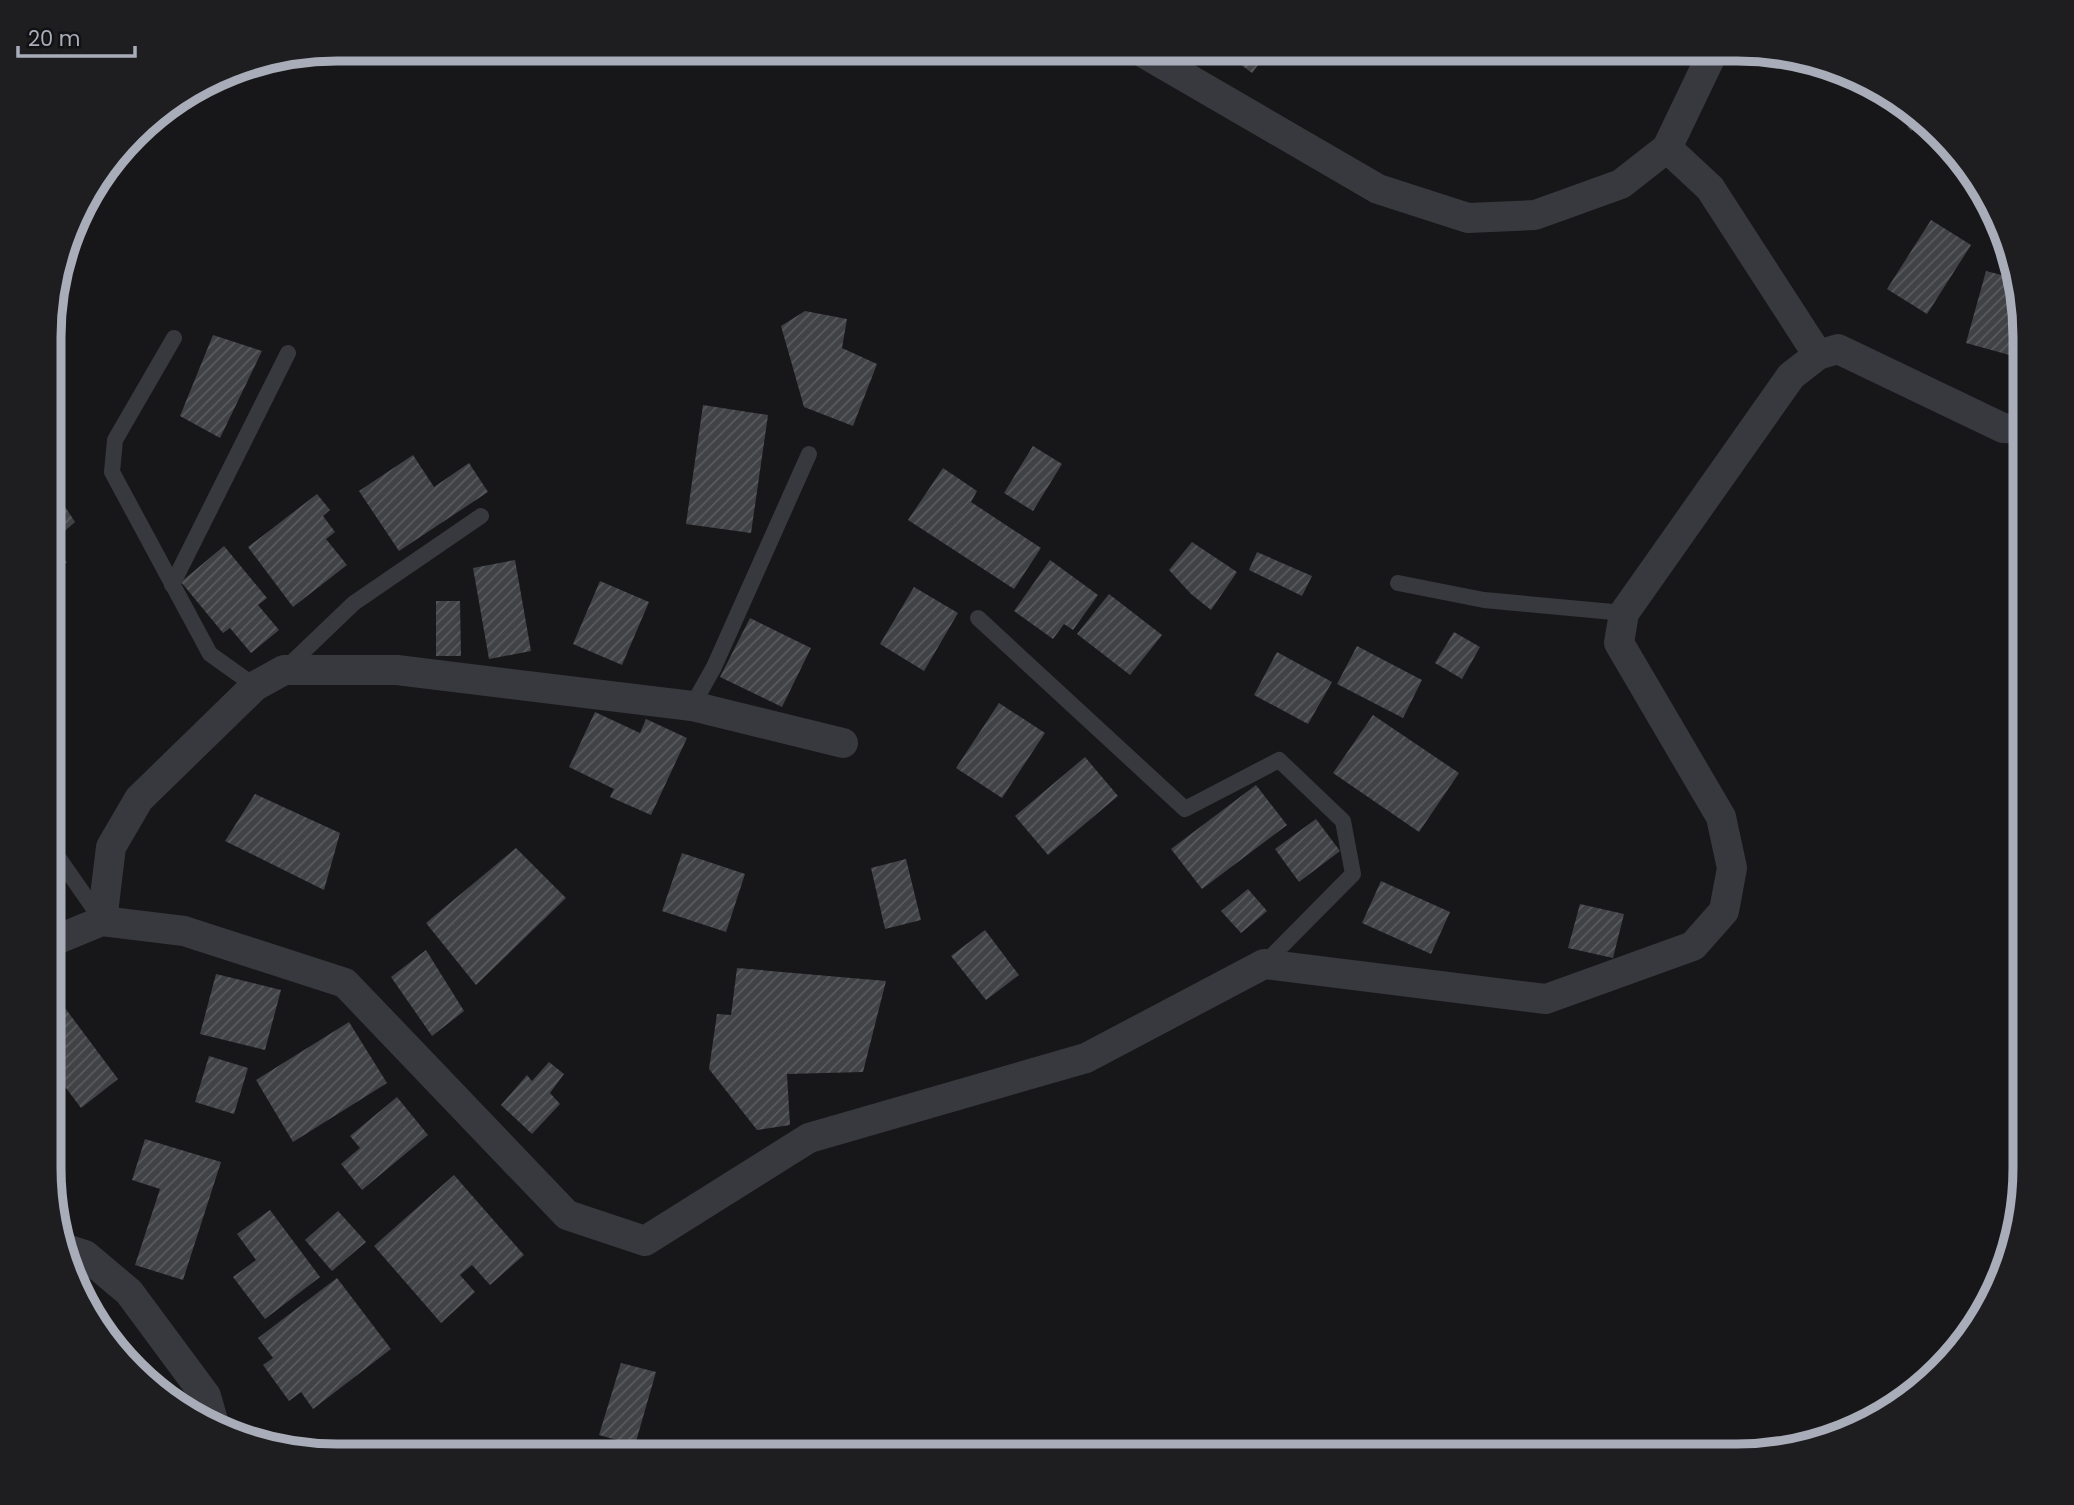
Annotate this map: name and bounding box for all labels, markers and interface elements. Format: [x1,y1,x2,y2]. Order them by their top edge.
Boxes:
scale bar [18,14,135,58]
text: 20 m [28,24,81,53]

